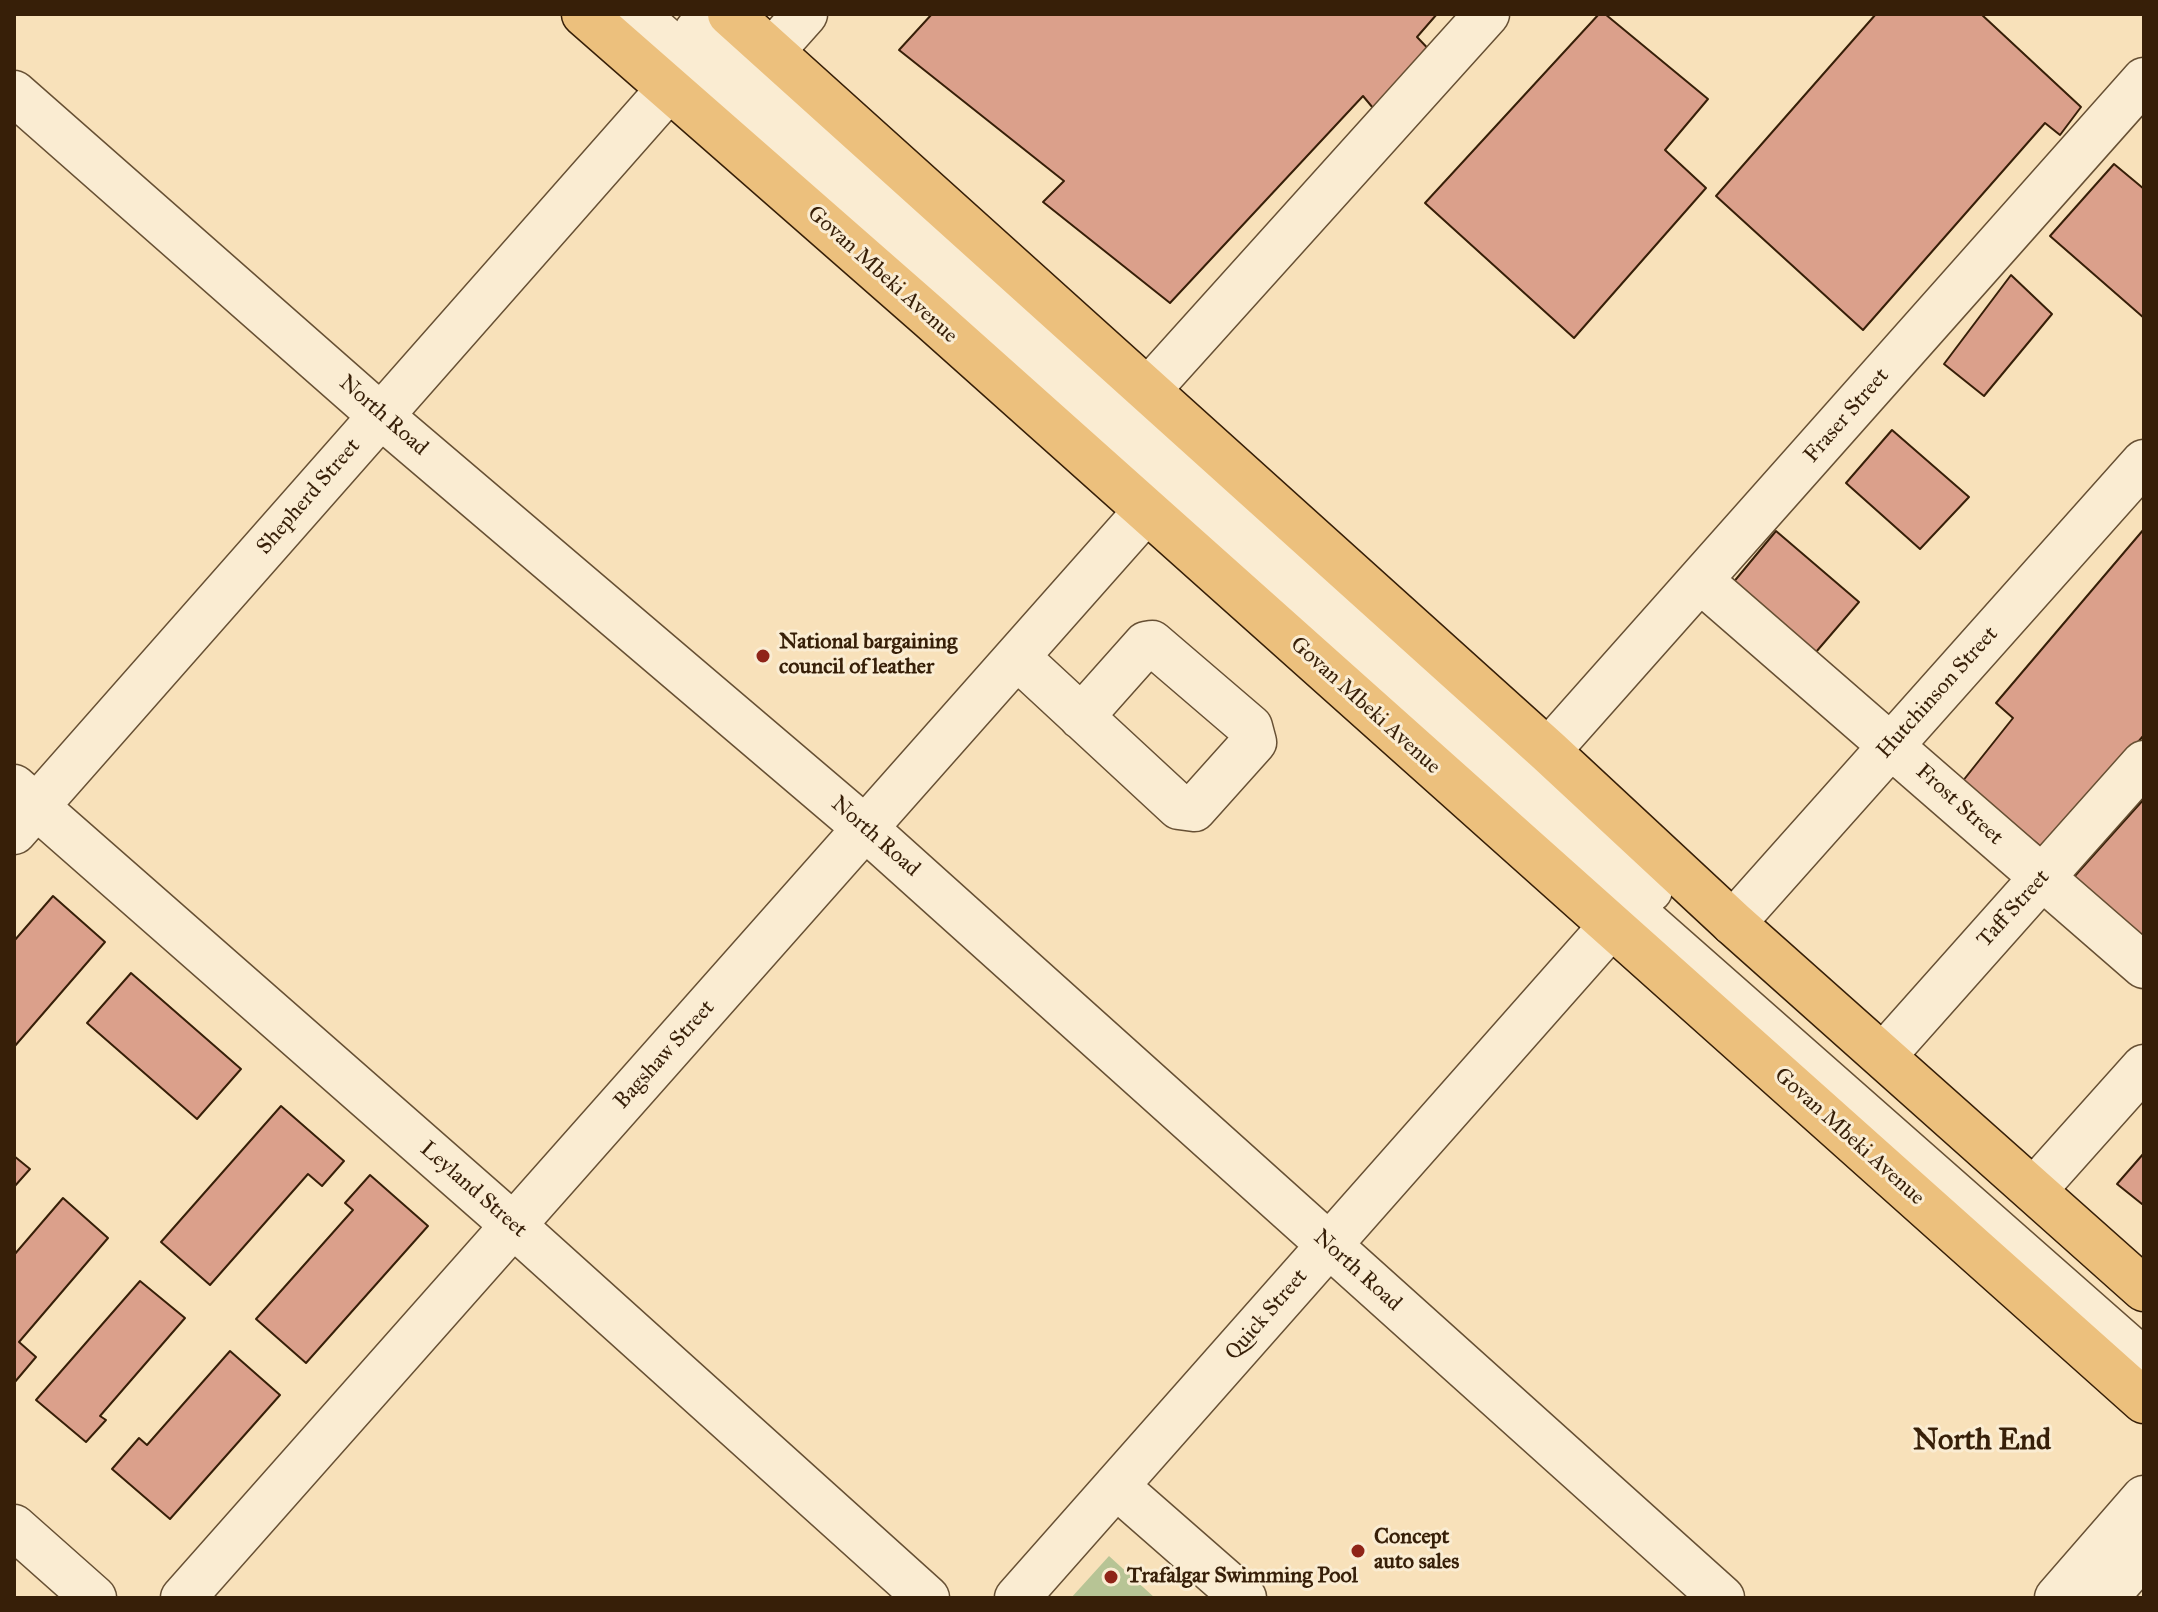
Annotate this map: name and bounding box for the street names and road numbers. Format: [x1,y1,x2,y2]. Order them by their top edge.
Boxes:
street label: Govan Mbeki Avenue [801,201,963,349]
street label: Fraser Street [1799,363,1895,469]
street label: North Road [333,370,433,462]
street label: Shepherd Street [252,434,366,560]
street label: Hutchinson Street [1872,622,2004,764]
street label: Govan Mbeki Avenue [1284,632,1446,780]
street label: Frost Street [1910,759,2008,851]
street label: North Road [825,791,925,883]
street label: Taff Street [1972,865,2056,953]
street label: Bagshaw Street [609,995,721,1115]
street label: Govan Mbeki Avenue [1768,1063,1930,1211]
street label: Leyland Street [414,1136,532,1244]
street label: North Road [1308,1225,1406,1317]
street label: Quick Street [1220,1264,1314,1366]

